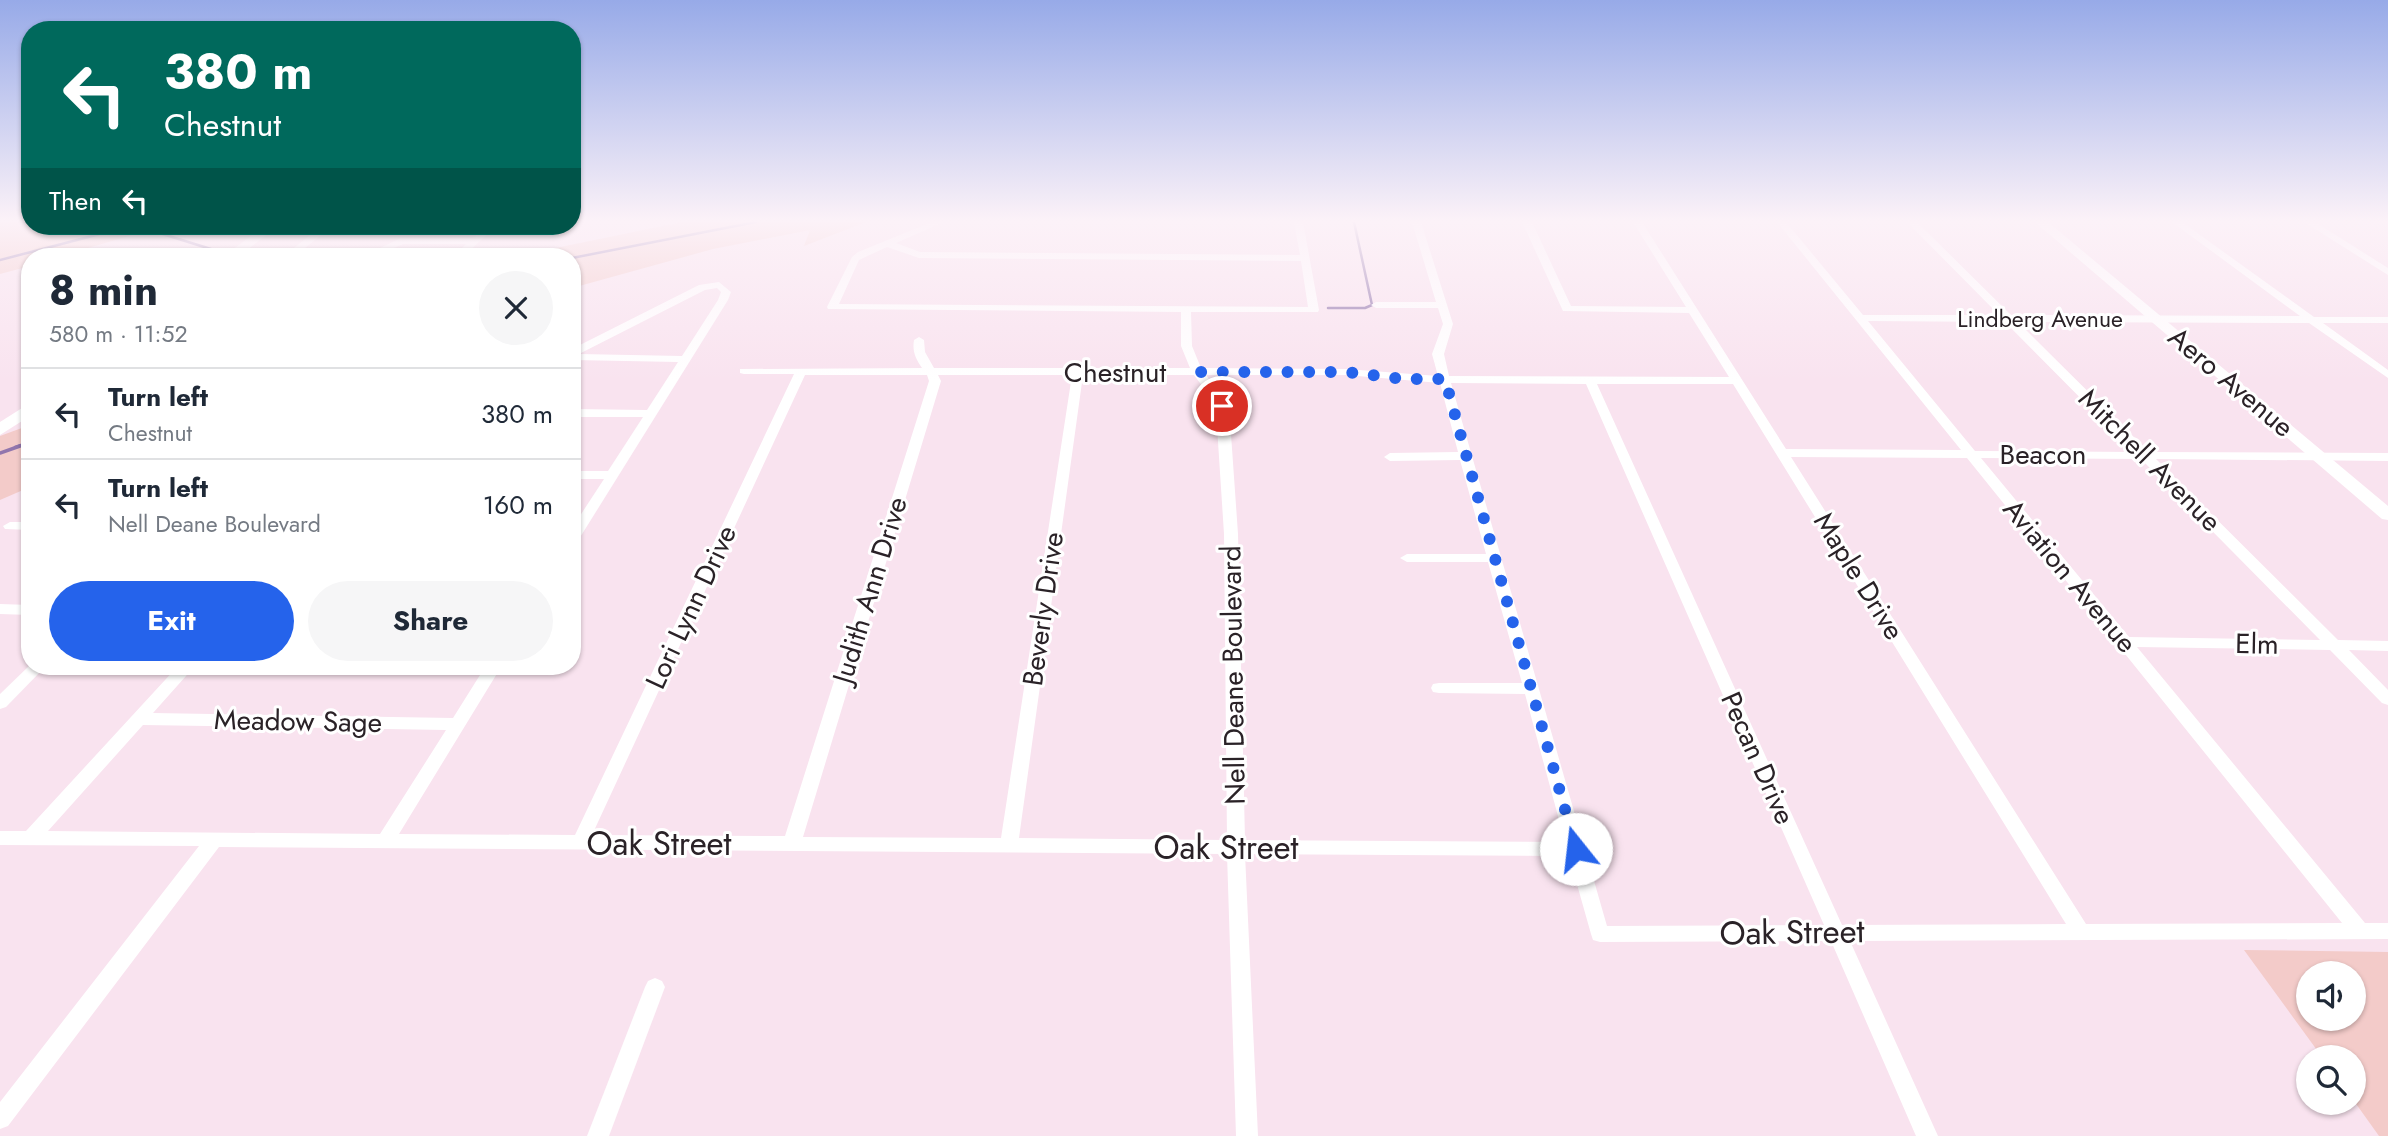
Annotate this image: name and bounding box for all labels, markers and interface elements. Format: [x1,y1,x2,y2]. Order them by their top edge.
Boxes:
text: 380 m [164,37,312,107]
icon: left [49,49,140,140]
text: Chestnut [164,102,281,148]
text: Then [49,182,102,220]
icon: left [116,182,154,220]
text: 8 min [49,260,158,321]
button: close [479,271,553,345]
street label: Lindberg Avenue [1957,302,2123,336]
text: 580 m · 11:52 [49,317,188,351]
street label: Aero Avenue [2159,317,2303,447]
street label: Chestnut [1064,352,1166,393]
pin [1192,376,1252,436]
text: Turn left [108,378,208,416]
street label: Mitchell Avenue [2069,379,2231,541]
icon: arrive [1203,387,1241,425]
icon: left [49,395,87,433]
text: 380 m [481,395,553,433]
text: Chestnut [108,416,192,450]
street label: Beacon [2000,434,2086,475]
text: Turn left [108,469,208,507]
icon: left [49,486,87,524]
text: 160 m [483,486,553,524]
street label: Aviation Avenue [1993,490,2147,662]
street label: Judith Ann Drive [821,492,918,692]
street label: Maple Drive [1804,504,1914,648]
text: Nell Deane Boulevard [108,507,321,541]
street label: Lori Lynn Drive [635,518,747,696]
street label: Beverly Drive [1012,529,1074,689]
street label: Nell Deane Boulevard [1210,545,1256,805]
button: Exit [49,581,294,661]
button: Share [308,581,553,661]
street label: Elm [2235,623,2279,665]
street label: Pecan Drive [1711,685,1805,831]
street label: Meadow Sage [214,699,382,743]
position arrow [1539,812,1613,886]
street label: Oak Street [586,820,732,867]
street label: Oak Street [1153,824,1299,871]
street label: Oak Street [1719,907,1865,957]
map controls [2296,961,2366,1115]
button: sound [2296,961,2366,1031]
button: search [2296,1045,2366,1115]

